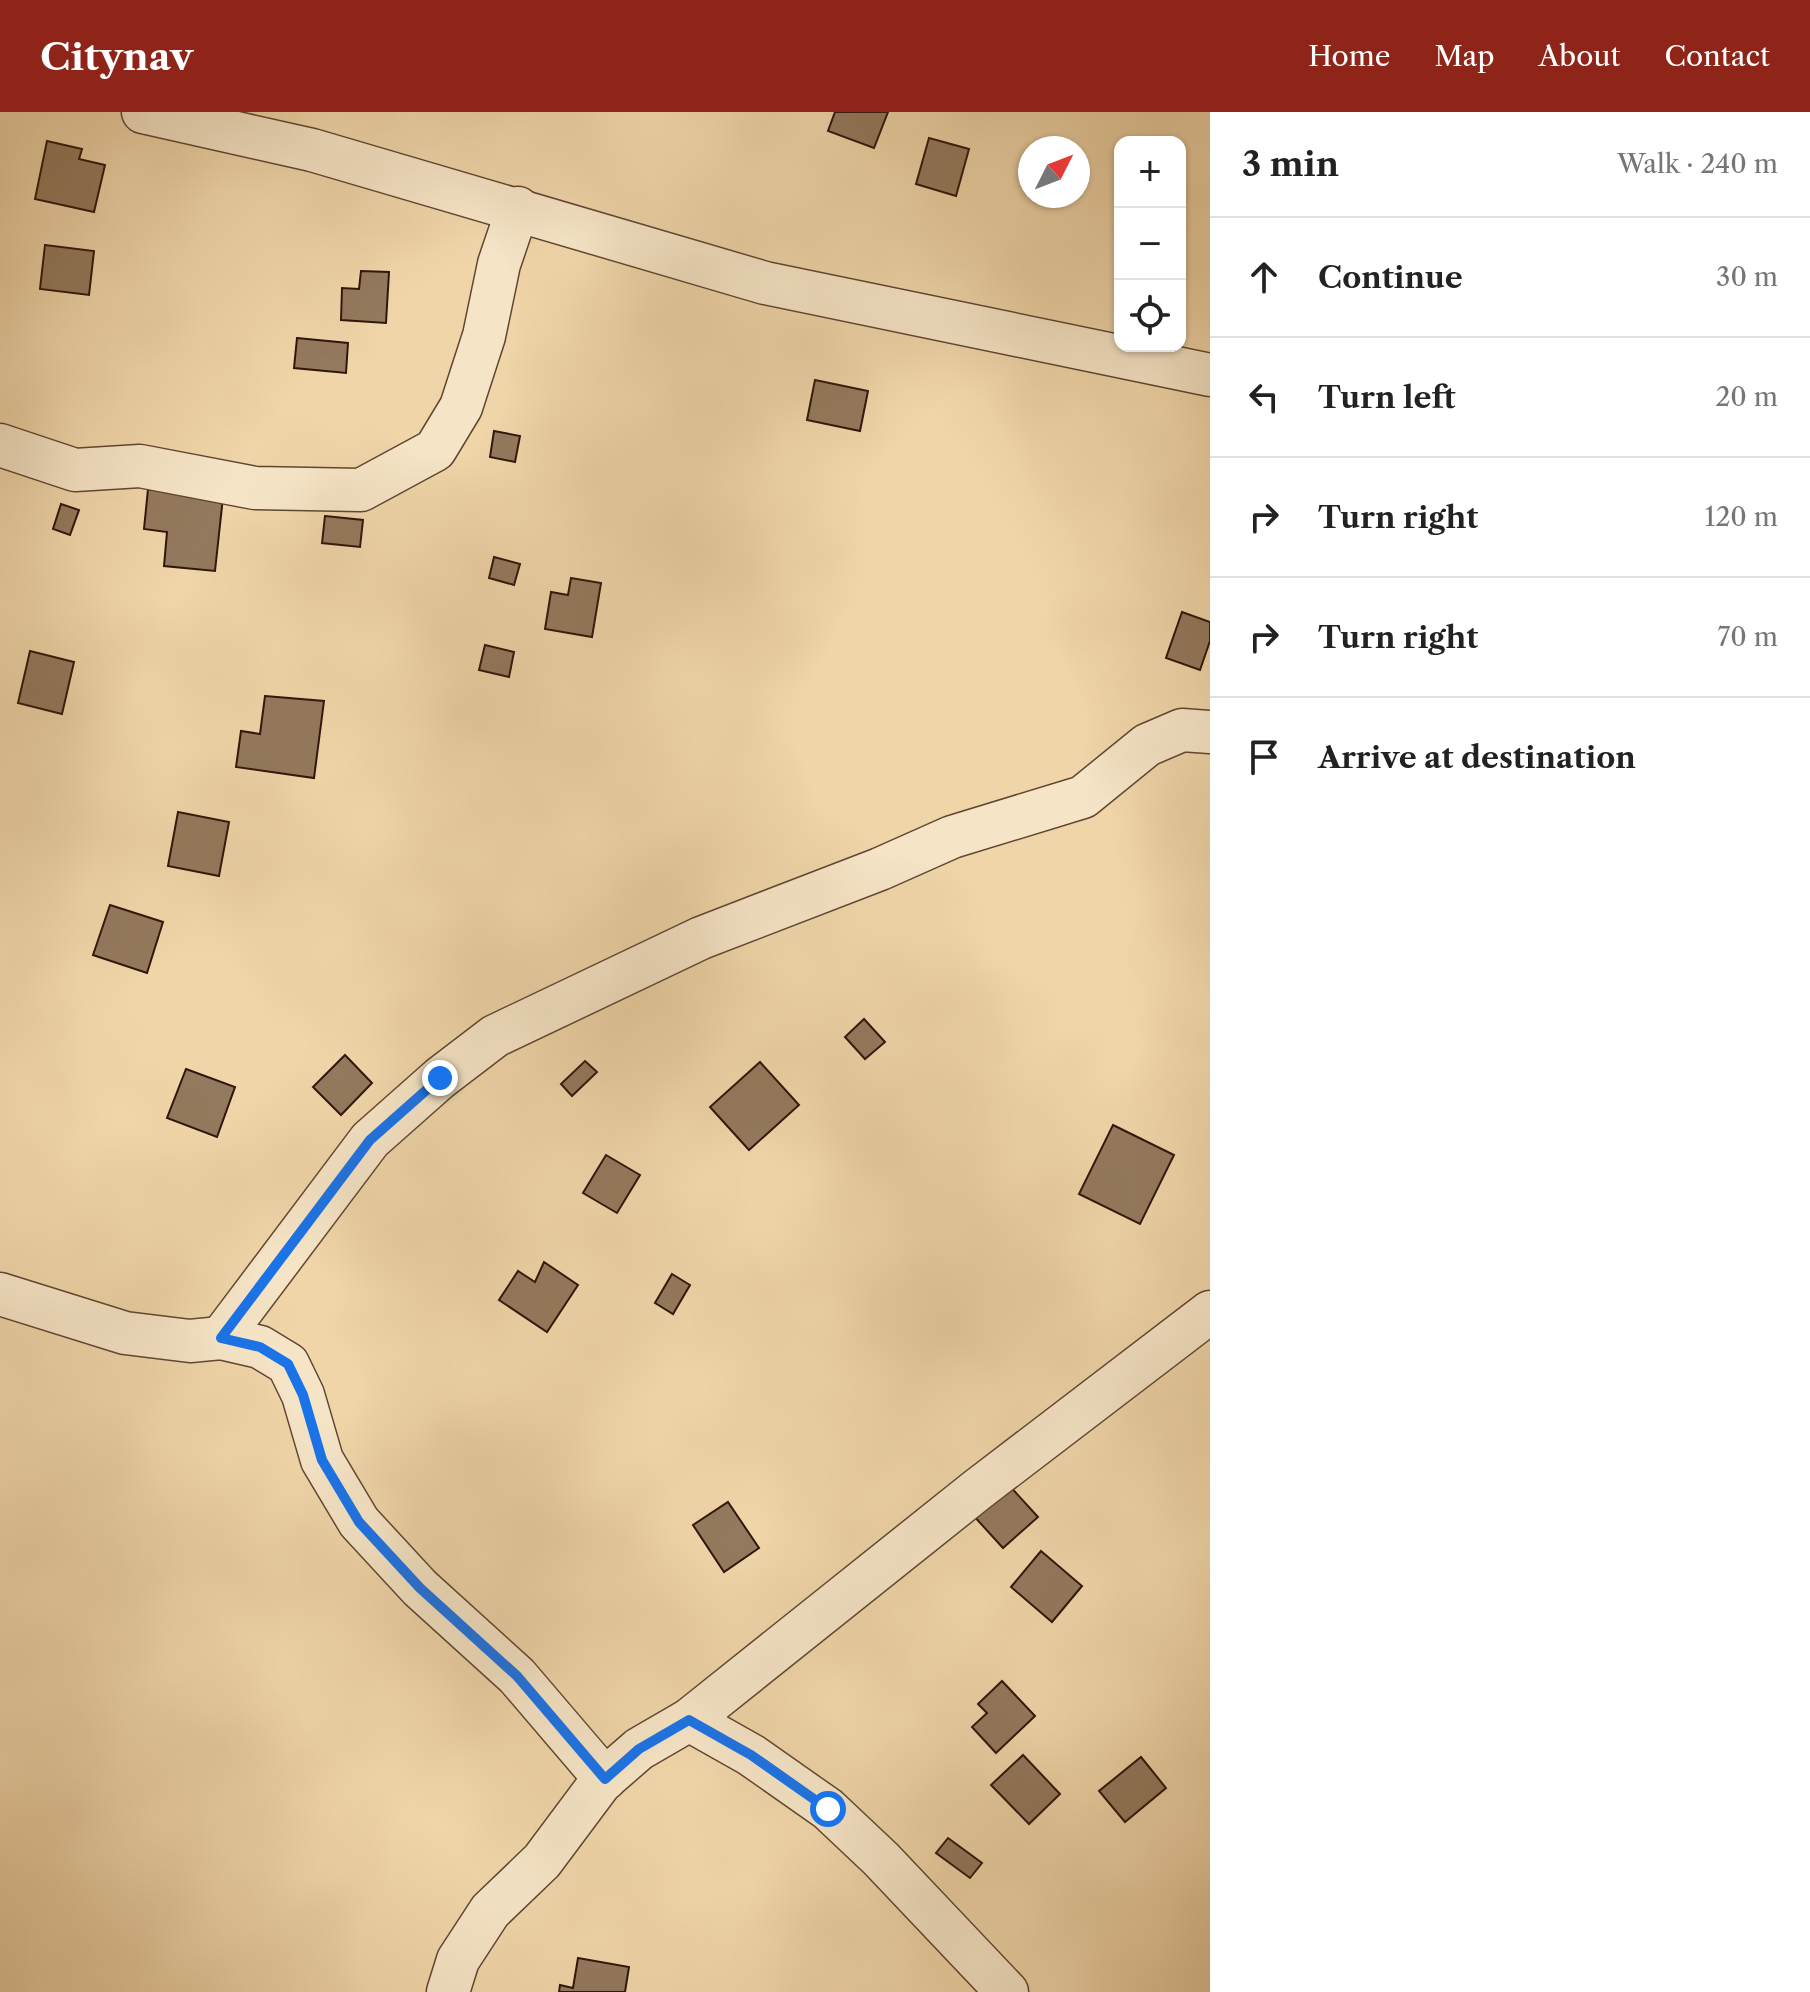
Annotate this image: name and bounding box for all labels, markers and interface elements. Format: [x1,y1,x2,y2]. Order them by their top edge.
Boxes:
text: Citynav [40,33,193,80]
text: Home [1308,39,1390,73]
text: Map [1434,39,1494,73]
text: About [1538,39,1620,73]
text: Contact [1664,39,1770,73]
north arrow [1018,136,1090,208]
map controls [1114,136,1186,352]
button: + [1114,136,1186,208]
text: 3 min [1242,143,1339,185]
text: Walk · 240 m [1617,148,1778,180]
button: − [1114,208,1186,280]
icon: ahead [1242,255,1286,299]
text: Continue [1318,259,1463,296]
text: 30 m [1716,261,1778,293]
button: locate [1114,280,1186,352]
icon: left [1242,375,1286,419]
text: Turn left [1318,379,1455,416]
text: 20 m [1715,381,1778,413]
icon: right [1242,495,1286,539]
text: Turn right [1318,499,1478,536]
text: 120 m [1704,501,1778,533]
icon: right [1242,615,1286,659]
text: Turn right [1318,619,1478,656]
text: 70 m [1718,621,1778,653]
icon: arrive [1242,735,1286,779]
text: Arrive at destination [1318,739,1636,776]
route end [422,1060,458,1096]
route start [810,1791,846,1827]

